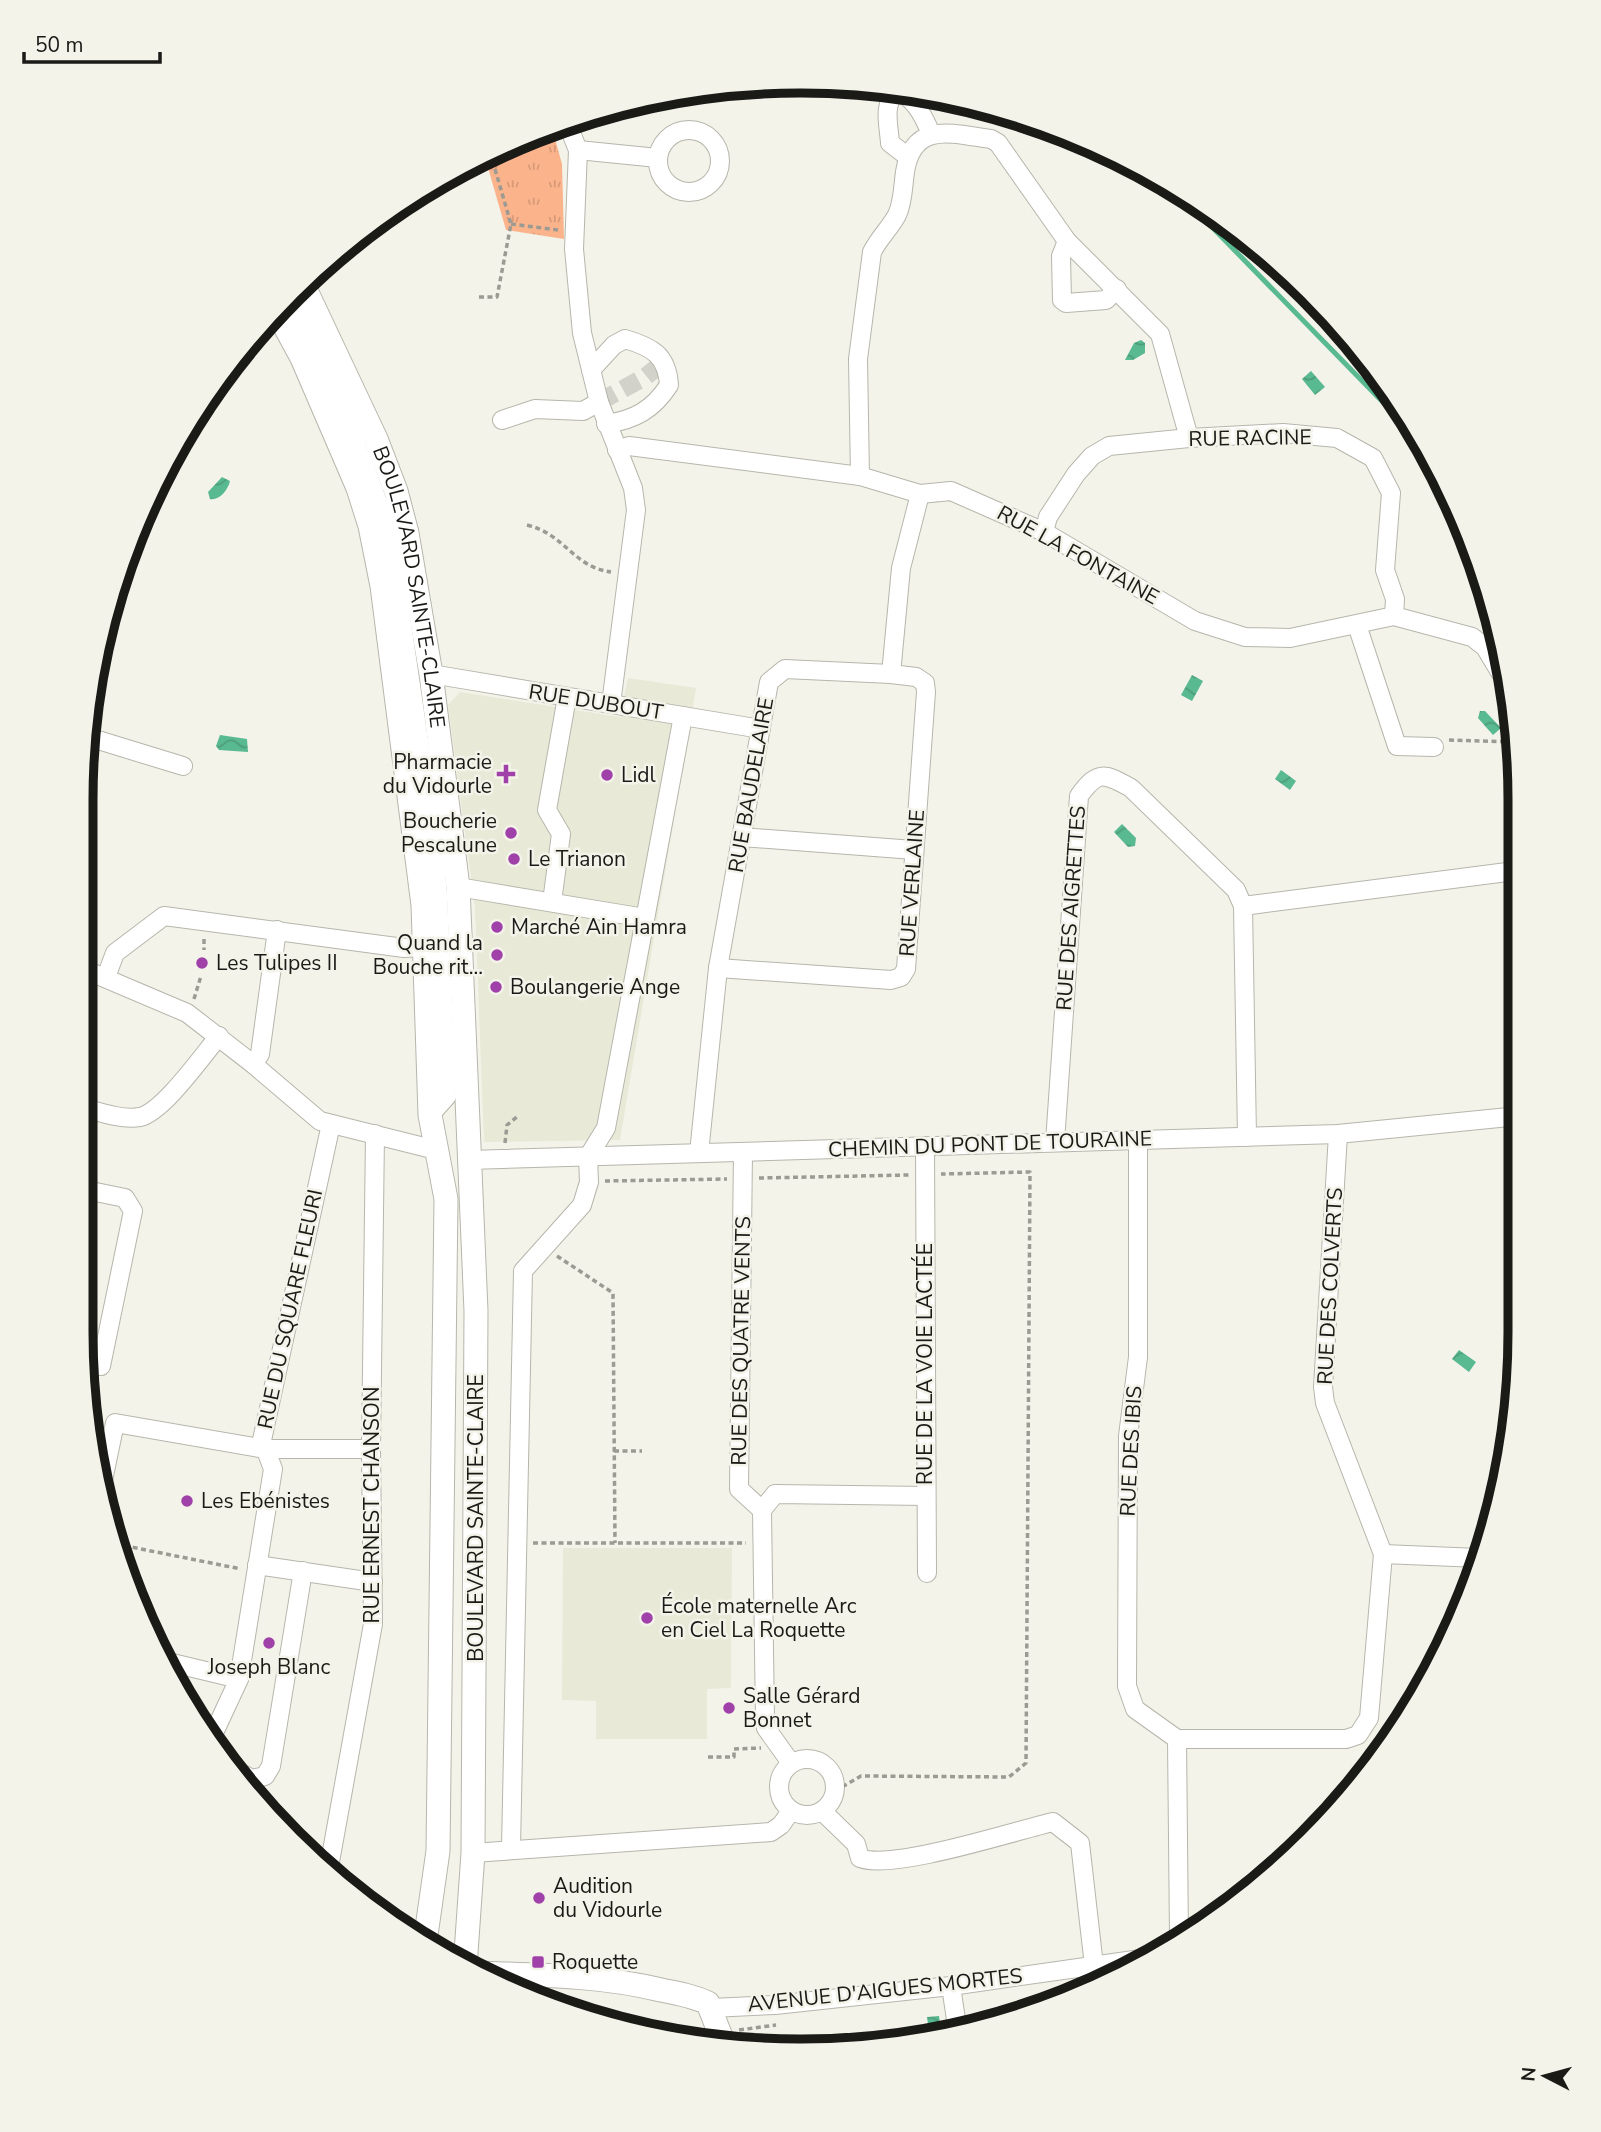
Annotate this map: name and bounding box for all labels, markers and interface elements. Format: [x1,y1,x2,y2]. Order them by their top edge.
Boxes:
scale bar [24,21,161,65]
text: 50 m [35,31,84,59]
street label: RUE RACINE [1188,423,1312,453]
street label: BOULEVARD SAINTE-CLAIRE [366,442,452,730]
street label: RUE LA FONTAINE [992,499,1164,611]
street label: RUE DUBOUT [527,678,666,727]
street label: RUE BAUDELAIRE [722,695,780,875]
place label: Pharmacie du Vidourle [383,748,492,800]
place label: Lidl [621,761,657,789]
marker: Pharmacie du Vidourle [498,766,514,782]
marker: Lidl [599,767,615,783]
street label: RUE DES AIGRETTES [1050,805,1092,1011]
place label: Boucherie Pescalune [401,807,497,859]
street label: RUE VERLAINE [893,809,931,957]
marker: Boucherie Pescalune [503,825,519,841]
place label: Le Trianon [528,845,626,873]
marker: Le Trianon [506,851,522,867]
place label: Marché Ain Hamra [511,913,687,941]
marker: Marché Ain Hamra [489,919,505,935]
place label: Quand la Bouche rit... [373,929,483,981]
marker: Quand la Bouche rit... [489,947,505,963]
place label: Les Tulipes II [216,949,338,977]
marker: Les Tulipes II [194,955,210,971]
place label: Boulangerie Ange [510,973,680,1001]
marker: Boulangerie Ange [488,979,504,995]
street label: CHEMIN DU PONT DE TOURAINE [827,1124,1153,1164]
street label: RUE DU SQUARE FLEURI [251,1187,329,1431]
street label: RUE DES COLVERTS [1311,1187,1349,1385]
street label: RUE DES QUATRE VENTS [725,1216,757,1466]
street label: RUE DE LA VOIE LACTÉE [911,1243,939,1485]
street label: BOULEVARD SAINTE-CLAIRE [462,1374,490,1662]
street label: RUE DES IBIS [1114,1385,1148,1517]
street label: RUE ERNEST CHANSON [358,1386,386,1624]
place label: Les Ebénistes [201,1487,330,1515]
marker: Les Ebénistes [179,1493,195,1509]
place label: École maternelle Arc en Ciel La Roquette [661,1592,857,1644]
marker: École maternelle Arc en Ciel La Roquette [639,1610,655,1626]
marker: Joseph Blanc [261,1635,277,1651]
place label: Joseph Blanc [207,1653,331,1681]
place label: Salle Gérard Bonnet [743,1682,861,1734]
marker: Salle Gérard Bonnet [721,1700,737,1716]
place label: Audition du Vidourle [553,1872,662,1924]
marker: Audition du Vidourle [531,1890,547,1906]
place label: Roquette [552,1948,638,1976]
marker: Roquette [530,1954,546,1970]
street label: AVENUE D'AIGUES MORTES [746,1962,1024,2018]
north arrow [1510,2041,1580,2111]
text: N [1515,2066,1543,2083]

